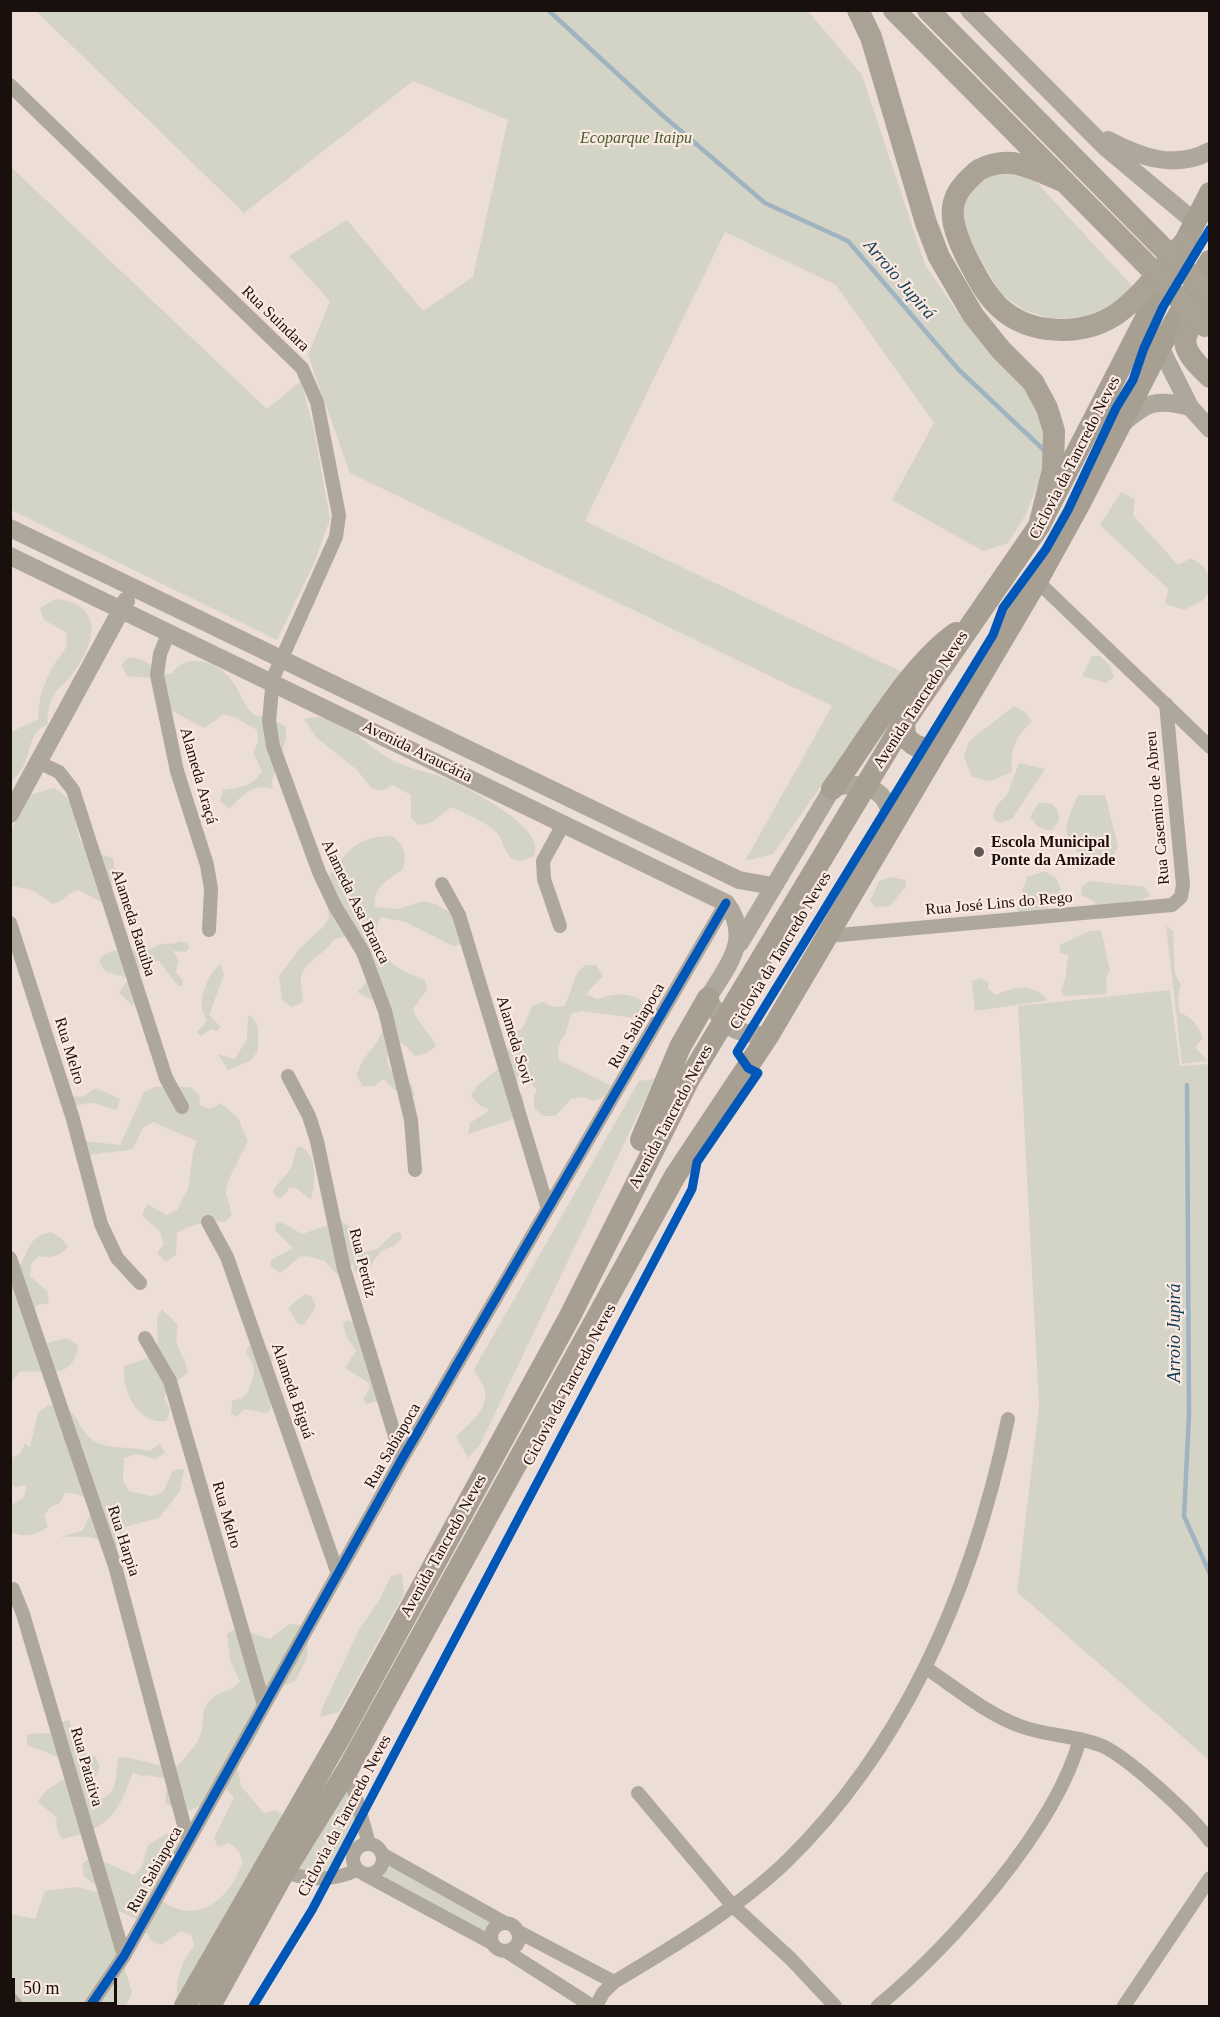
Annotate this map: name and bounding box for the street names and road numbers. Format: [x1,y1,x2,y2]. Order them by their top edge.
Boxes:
street label: Rua Suindara [237,282,313,356]
street label: Ciclovia da Tancredo Neves [1025,373,1125,543]
street label: Avenida Tancredo Neves [869,628,973,772]
street label: Avenida Araucária [359,717,475,787]
street label: Alameda Araçá [175,725,221,827]
street label: Rua Casemiro de Abreu [1142,730,1174,886]
street label: Alameda Asa Branca [317,837,393,967]
street label: Alameda Batuiba [107,867,159,979]
street label: Ciclovia da Tancredo Neves [726,869,836,1033]
street label: Rua José Lins do Rego [925,888,1073,920]
street label: Rua Sabiapoca [605,980,669,1072]
street label: Alameda Sovi [492,994,536,1086]
street label: Rua Melro [50,1015,88,1087]
street label: Avenida Tancredo Neves [625,1042,717,1192]
street label: Rua Perdiz [344,1226,380,1300]
street label: Ciclovia da Tancredo Neves [519,1301,621,1469]
street label: Alameda Biguá [267,1341,317,1441]
street label: Rua Sabiapoca [361,1400,425,1492]
street label: Avenida Tancredo Neves [397,1471,491,1621]
street label: Rua Melro [207,1479,245,1551]
street label: Rua Harpia [103,1503,143,1579]
street label: Rua Patativa [66,1725,106,1809]
street label: Ciclovia da Tancredo Neves [294,1732,396,1900]
street label: Rua Sabiapoca [123,1824,187,1916]

